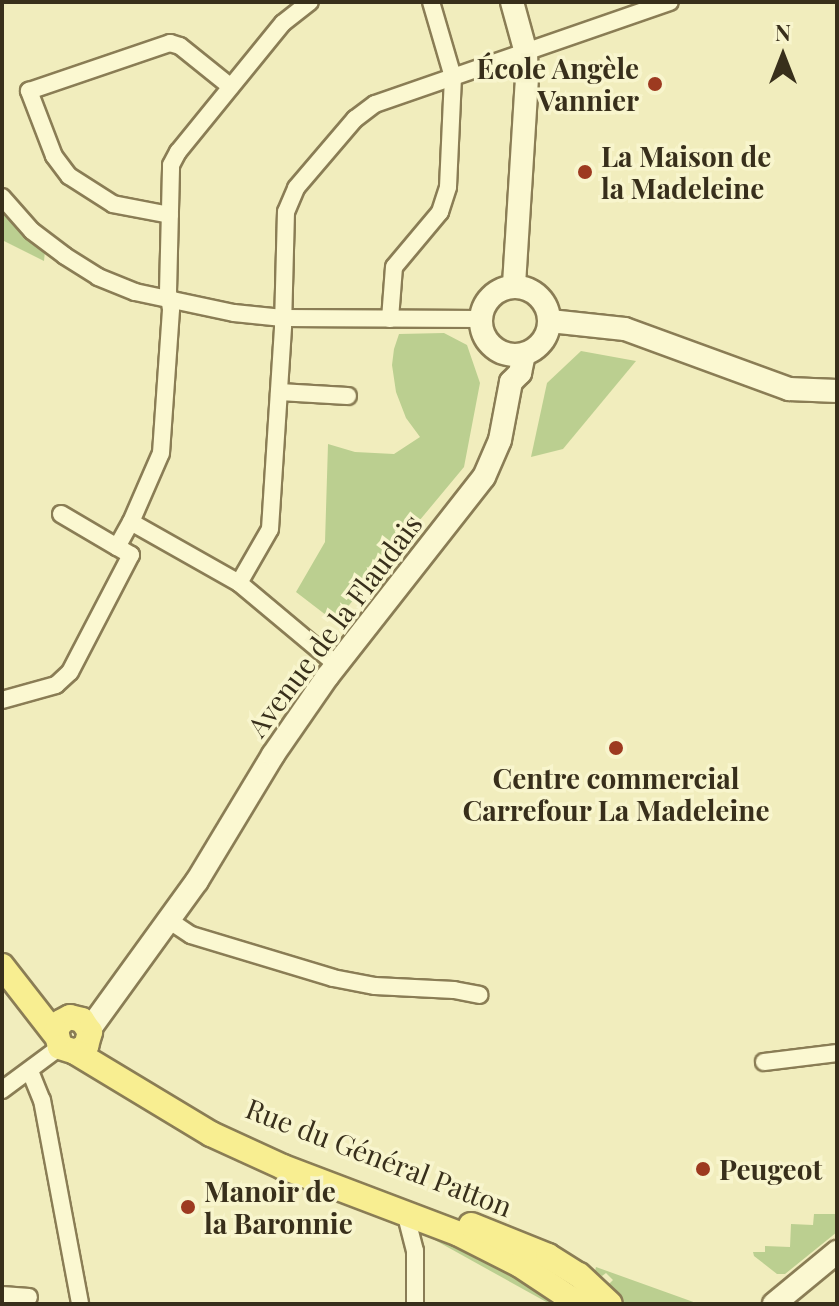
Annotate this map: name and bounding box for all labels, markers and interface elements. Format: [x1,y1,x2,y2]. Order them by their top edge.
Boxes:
north arrow [743,16,823,96]
text: N [775,17,791,47]
place label: École Angèle Vannier [475,51,639,117]
marker: École Angèle Vannier [646,75,664,93]
place label: La Maison de la Madeleine [601,139,772,205]
marker: La Maison de la Madeleine [576,163,594,181]
street label: Avenue de la Flaudais [239,507,429,743]
marker: Centre commercial Carrefour La Madeleine [607,739,625,757]
place label: Centre commercial Carrefour La Madeleine [462,761,770,827]
street label: Rue du Général Patton [241,1091,517,1223]
place label: Peugeot [719,1152,822,1186]
marker: Peugeot [694,1160,712,1178]
place label: Manoir de la Baronnie [204,1174,353,1240]
marker: Manoir de la Baronnie [179,1198,197,1216]

